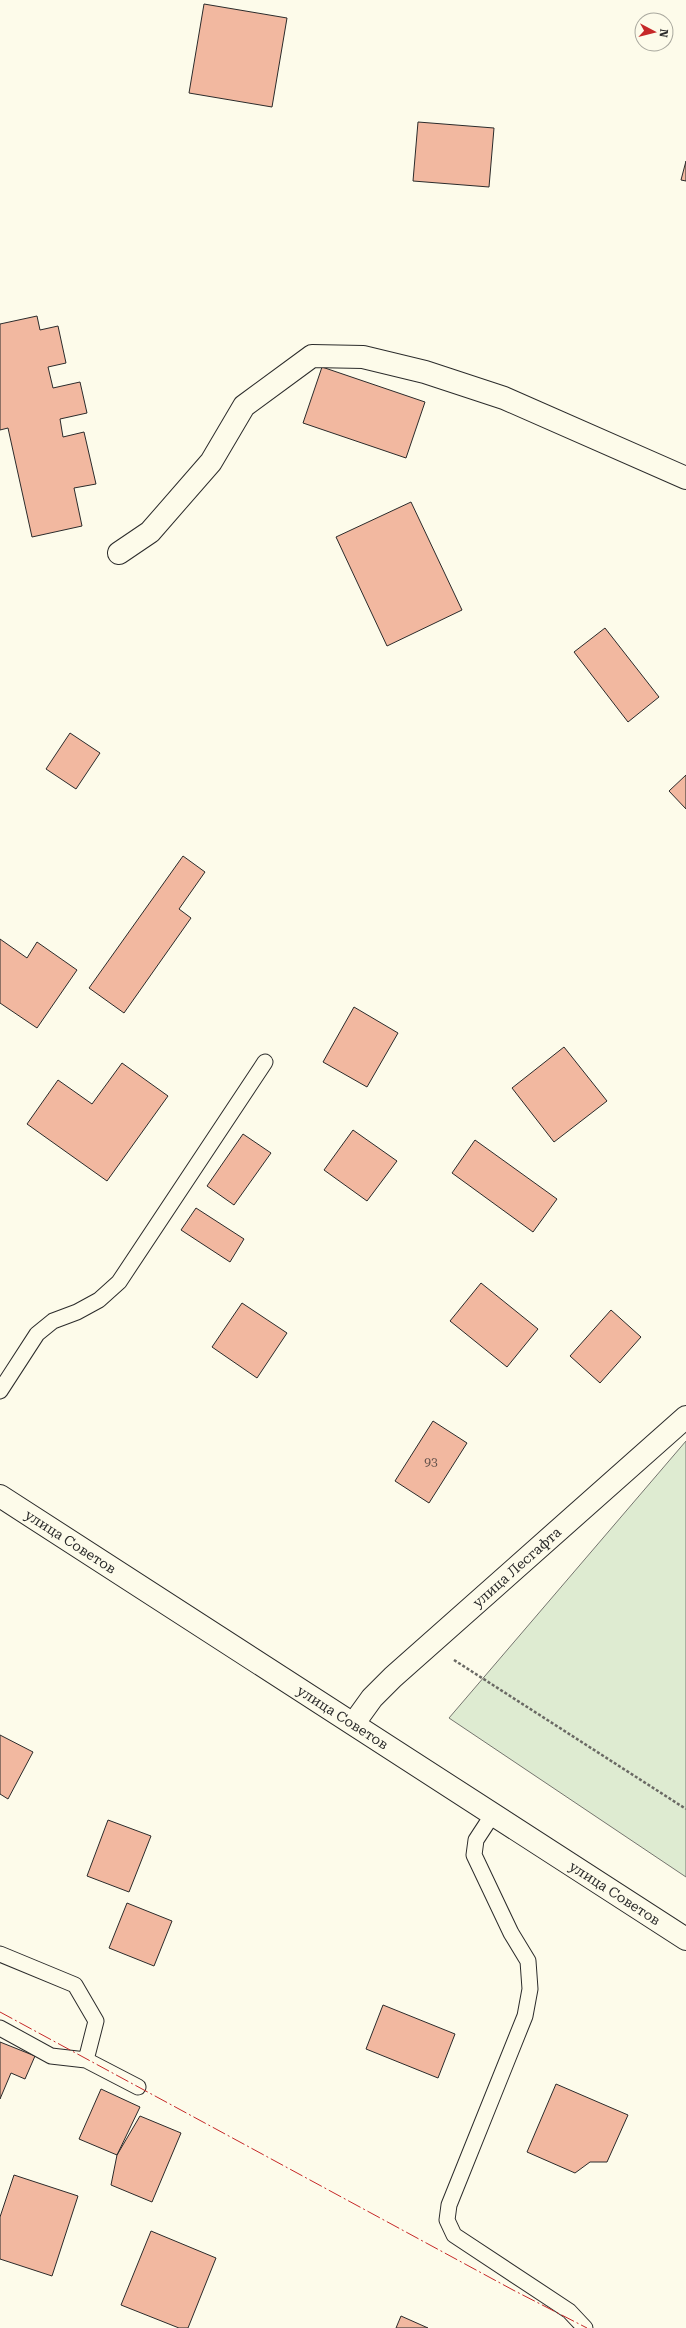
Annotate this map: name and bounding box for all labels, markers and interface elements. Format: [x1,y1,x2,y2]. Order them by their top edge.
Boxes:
north arrow [634,12,674,52]
text: N [656,28,670,39]
house number: 93 [424,1455,438,1469]
street label: улица Советов [22,1506,119,1577]
street label: улица Лесгафта [469,1523,565,1611]
street label: улица Советов [294,1682,391,1753]
street label: улица Советов [566,1858,663,1928]

